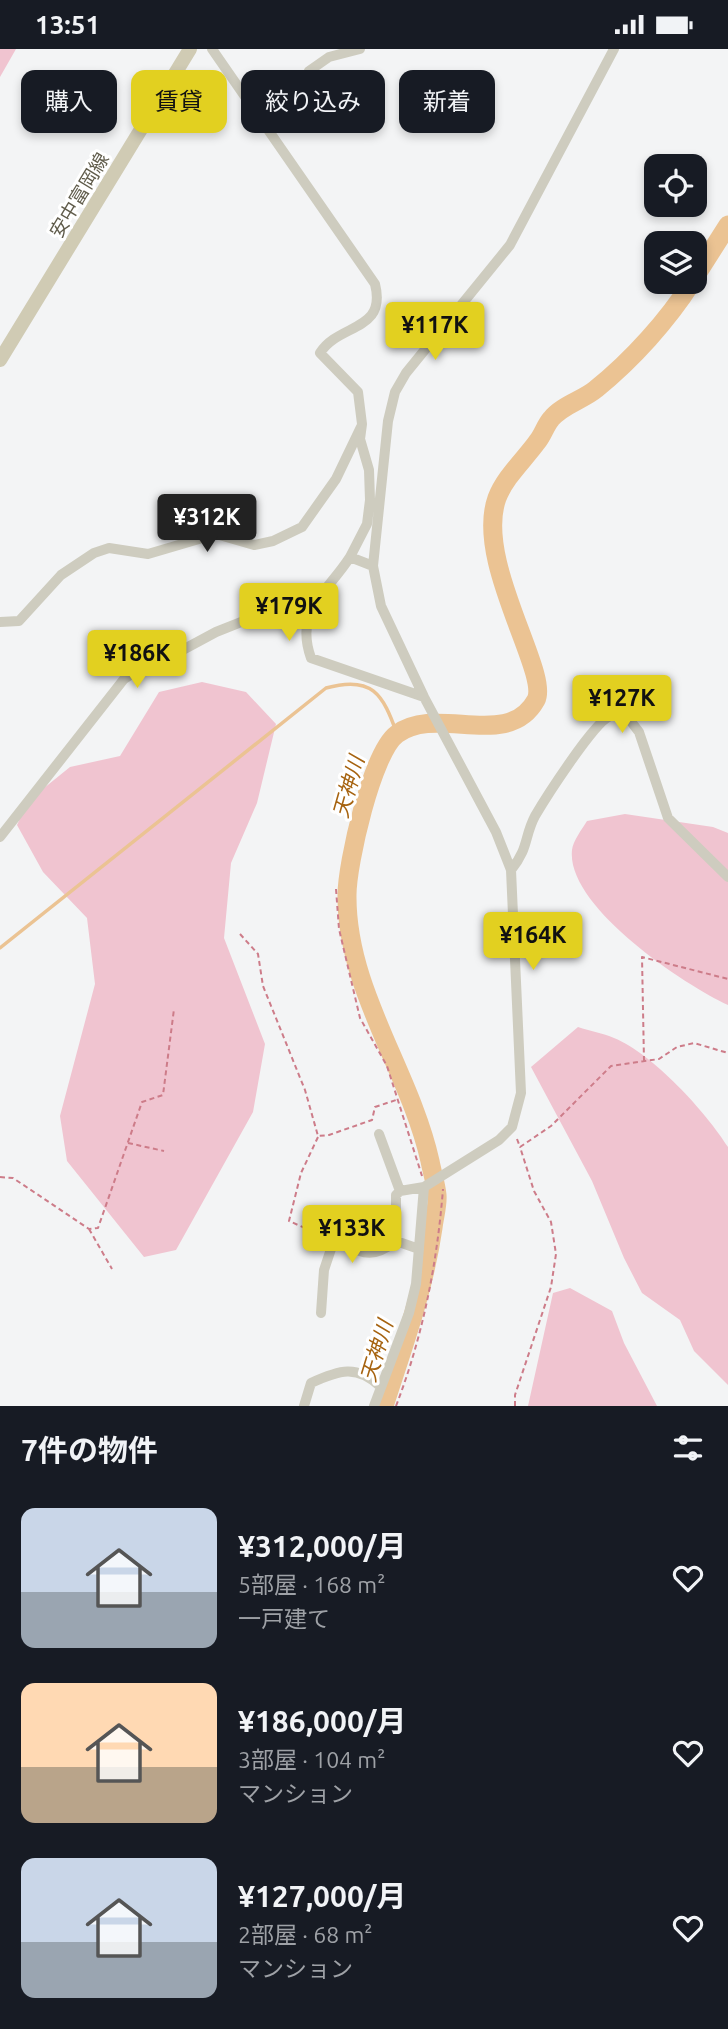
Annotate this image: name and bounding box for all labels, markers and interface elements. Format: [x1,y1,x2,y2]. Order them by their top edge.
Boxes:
text: 13:51 [35,10,100,39]
chip: 購入 [21,70,117,133]
chip: 賃貸 [131,70,227,133]
chip: 絞り込み [241,70,385,133]
chip: 新着 [399,70,495,133]
street label: 安中富岡線 [45,149,113,241]
map controls [644,154,707,294]
button: locate [644,154,707,217]
button: layers [644,231,707,294]
pin: ¥117K [386,303,484,362]
text: ¥117K [401,312,469,337]
pin: ¥312K [158,495,256,554]
text: ¥312K [173,504,241,529]
pin: ¥179K [240,583,338,643]
text: ¥179K [255,593,323,618]
pin: ¥186K [88,631,186,690]
text: ¥186K [103,640,171,665]
pin: ¥127K [573,675,671,735]
text: ¥127K [588,685,656,710]
water label: 天神川 [328,751,369,820]
pin: ¥164K [484,913,582,972]
text: ¥164K [499,922,567,947]
pin: ¥133K [303,1205,401,1265]
text: ¥133K [318,1215,386,1240]
water label: 天神川 [355,1315,397,1384]
icon: filters [669,1429,707,1467]
text: 7件の物件 [21,1433,158,1467]
text: ¥312,000/月 [238,1529,406,1563]
icon: home [77,1536,161,1620]
icon: heart [669,1559,707,1597]
text: 5部屋 · 168 m² [238,1572,385,1597]
text: 一戸建て [238,1606,330,1631]
text: ¥186,000/月 [238,1704,406,1738]
icon: home [77,1711,161,1795]
icon: heart [669,1734,707,1772]
text: 3部屋 · 104 m² [238,1747,385,1772]
text: マンション [238,1781,353,1806]
text: ¥127,000/月 [238,1879,406,1913]
icon: home [77,1886,161,1970]
icon: heart [669,1909,707,1947]
text: 2部屋 · 68 m² [238,1922,372,1947]
text: マンション [238,1956,353,1981]

